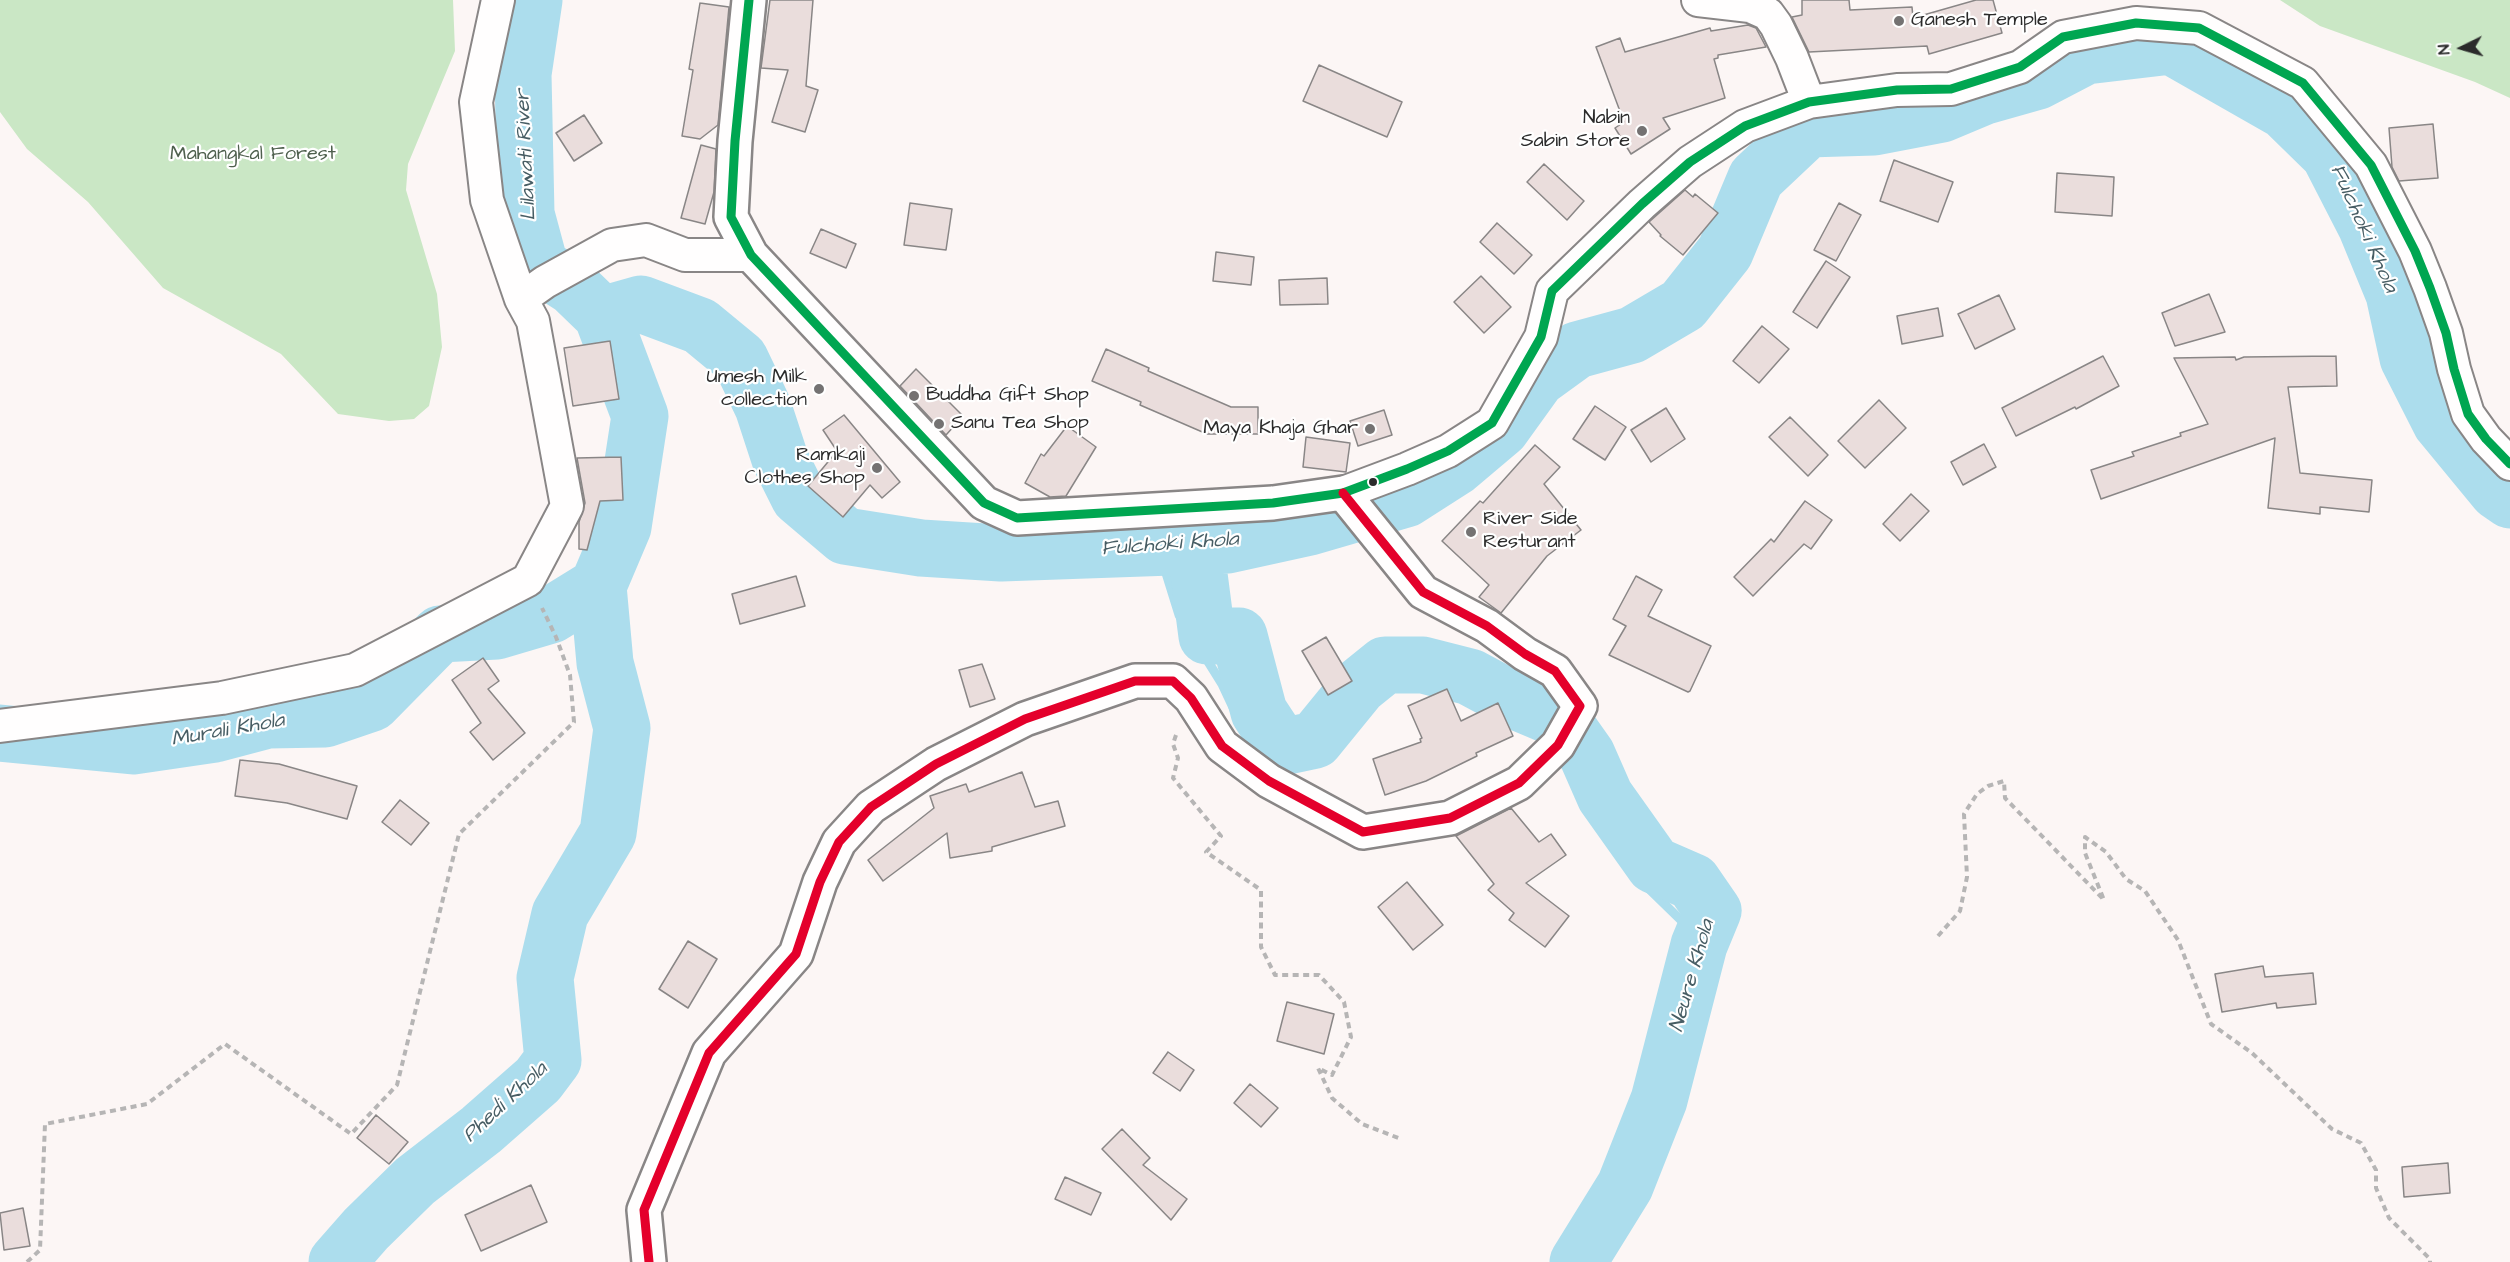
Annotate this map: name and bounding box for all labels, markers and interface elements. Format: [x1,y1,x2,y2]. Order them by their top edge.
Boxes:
place label: Ganesh Temple [1911,9,2048,33]
marker: Ganesh Temple [1892,14,1906,28]
north arrow [2432,18,2492,78]
text: N [2433,44,2455,56]
water label: Lilawati River [511,89,543,221]
place label: Nabin Sabin Store [1521,107,1630,154]
marker: Nabin Sabin Store [1635,124,1649,138]
park label: Mahangkal Forest [170,143,336,167]
water label: Fulchoki Khola [2324,161,2402,297]
place label: Umesh Milk collection [706,366,807,413]
marker: Umesh Milk collection [812,382,826,396]
place label: Buddha Gift Shop [926,384,1089,408]
marker: Buddha Gift Shop [907,389,921,403]
place label: Sanu Tea Shop [951,412,1089,436]
marker: Sanu Tea Shop [932,417,946,431]
place label: Maya Khaja Ghar [1203,417,1358,441]
marker: Maya Khaja Ghar [1363,422,1377,436]
place label: Ramkaji Clothes Shop [744,444,865,491]
marker: Ramkaji Clothes Shop [870,461,884,475]
unlabelled marker [1367,476,1379,488]
place label: River Side Resturant [1483,508,1577,555]
marker: River Side Resturant [1464,525,1478,539]
water label: Fulchoki Khola [1101,528,1239,562]
water label: Murali Khola [170,709,286,753]
water label: Neure Khola [1665,917,1721,1035]
water label: Phedi Khola [458,1057,554,1149]

